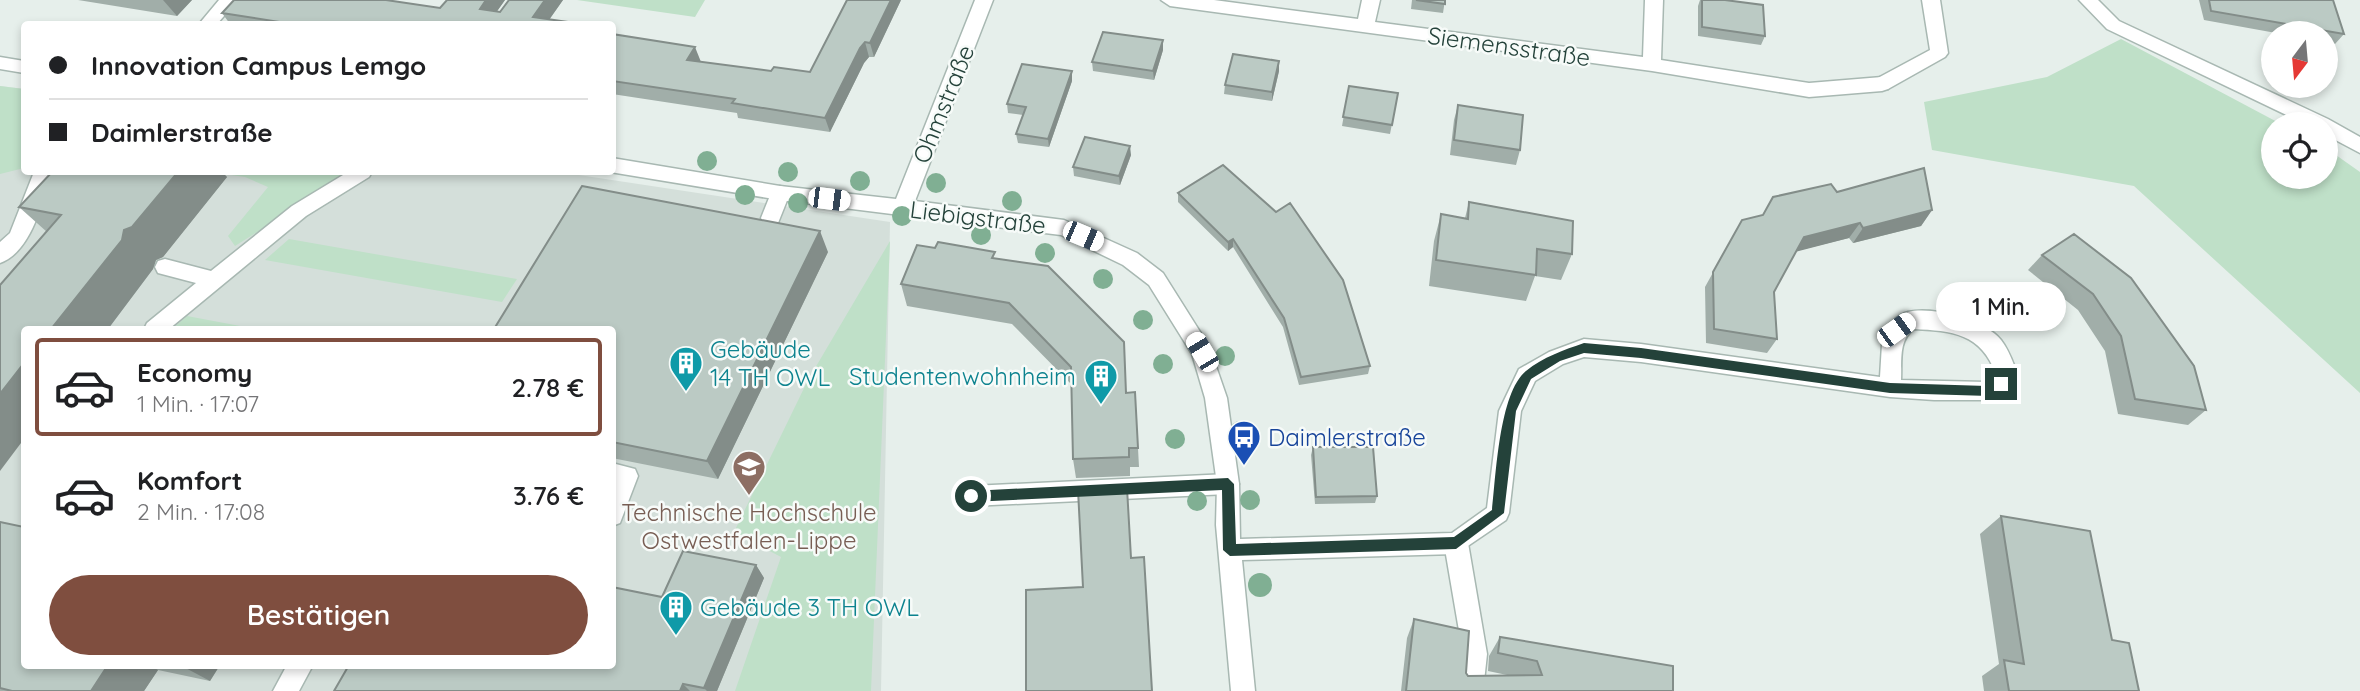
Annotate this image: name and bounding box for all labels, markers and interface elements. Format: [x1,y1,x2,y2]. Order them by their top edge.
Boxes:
street label: Siemensstraße [1426,20,1592,72]
north arrow [2261,21,2338,98]
map controls [2261,21,2338,189]
street label: Ohmstraße [906,40,980,168]
text: Innovation Campus Lemgo [91,49,426,82]
button: locate [2261,112,2338,189]
text: Daimlerstraße [91,116,273,149]
car [807,186,852,212]
street label: Liebigstraße [908,194,1048,240]
car [1060,218,1107,254]
callout: 1 Min. [1936,282,2066,332]
text: 1 Min. [1972,292,2030,321]
car [1873,309,1920,351]
car [1183,329,1222,375]
place label: Gebäude 14 TH OWL [710,334,830,392]
building icon: Gebäude 14 TH OWL [667,344,705,393]
icon: car [53,356,116,419]
text: Economy [137,356,252,389]
building icon: Studentenwohnheim [1082,357,1120,406]
place label: Studentenwohnheim [849,361,1076,391]
route end [1985,368,2017,400]
text: 2.78 € [511,371,584,404]
text: 1 Min. · 17:07 [137,389,259,418]
bus stop icon: Daimlerstraße [1225,418,1263,467]
place label: Daimlerstraße [1268,422,1426,452]
school or university icon: Technische Hochschule Ostwestfalen-Lippe [730,448,768,497]
icon: car [53,464,116,527]
text: Komfort [137,464,242,497]
text: 3.76 € [513,479,584,512]
route start [955,480,987,512]
text: 2 Min. · 17:08 [137,497,265,526]
place label: Technische Hochschule Ostwestfalen-Lippe [621,497,877,555]
button: Bestätigen [49,575,588,655]
building icon: Gebäude 3 TH OWL [657,588,695,637]
place label: Gebäude 3 TH OWL [700,592,919,622]

